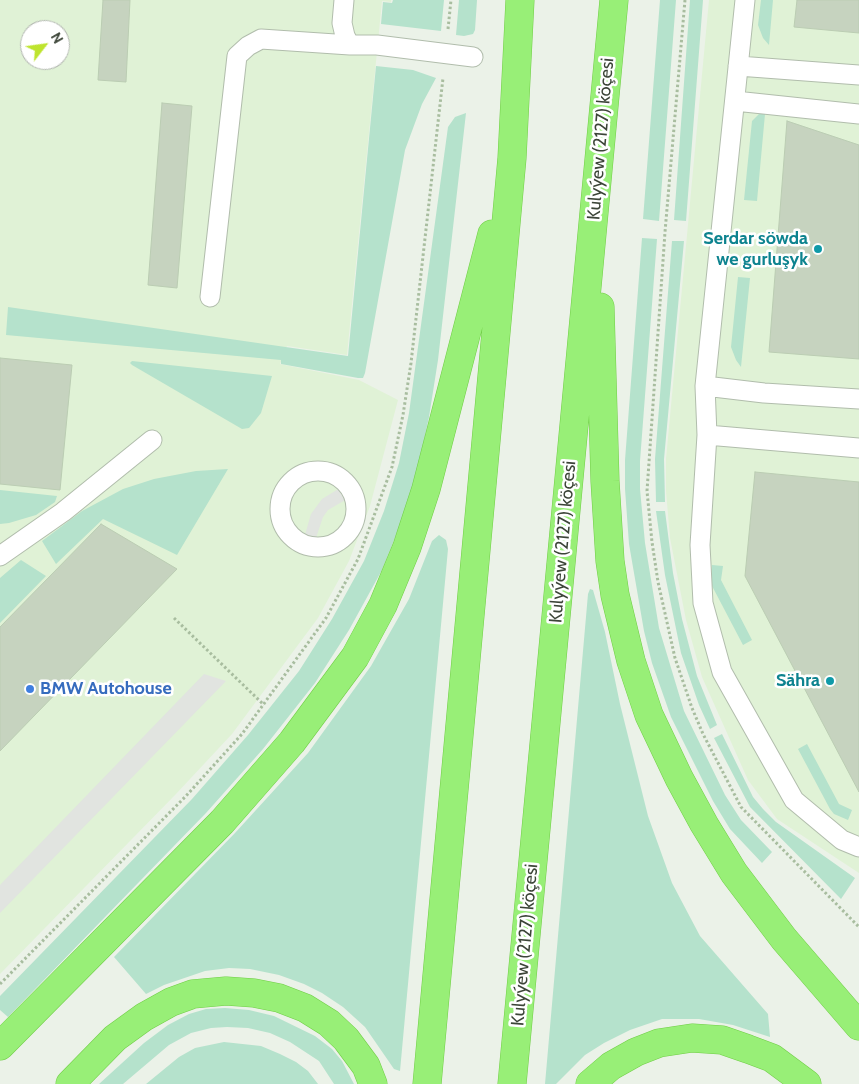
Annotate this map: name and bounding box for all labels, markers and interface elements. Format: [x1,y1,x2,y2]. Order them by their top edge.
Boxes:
north arrow [20,20,70,70]
text: N [47,29,67,47]
street label: Kulyýew (2127) köçesi [583,57,619,221]
place label: Serdar söwda we gurluşyk [703,228,808,270]
marker: Serdar söwda we gurluşyk [812,243,824,255]
street label: Kulyýew (2127) köçesi [545,460,581,624]
place label: Sähra [776,670,820,692]
marker: Sähra [824,675,836,687]
place label: BMW Autohouse [40,678,172,700]
marker: BMW Autohouse [24,683,36,695]
street label: Kulyýew (2127) köçesi [507,863,543,1027]

